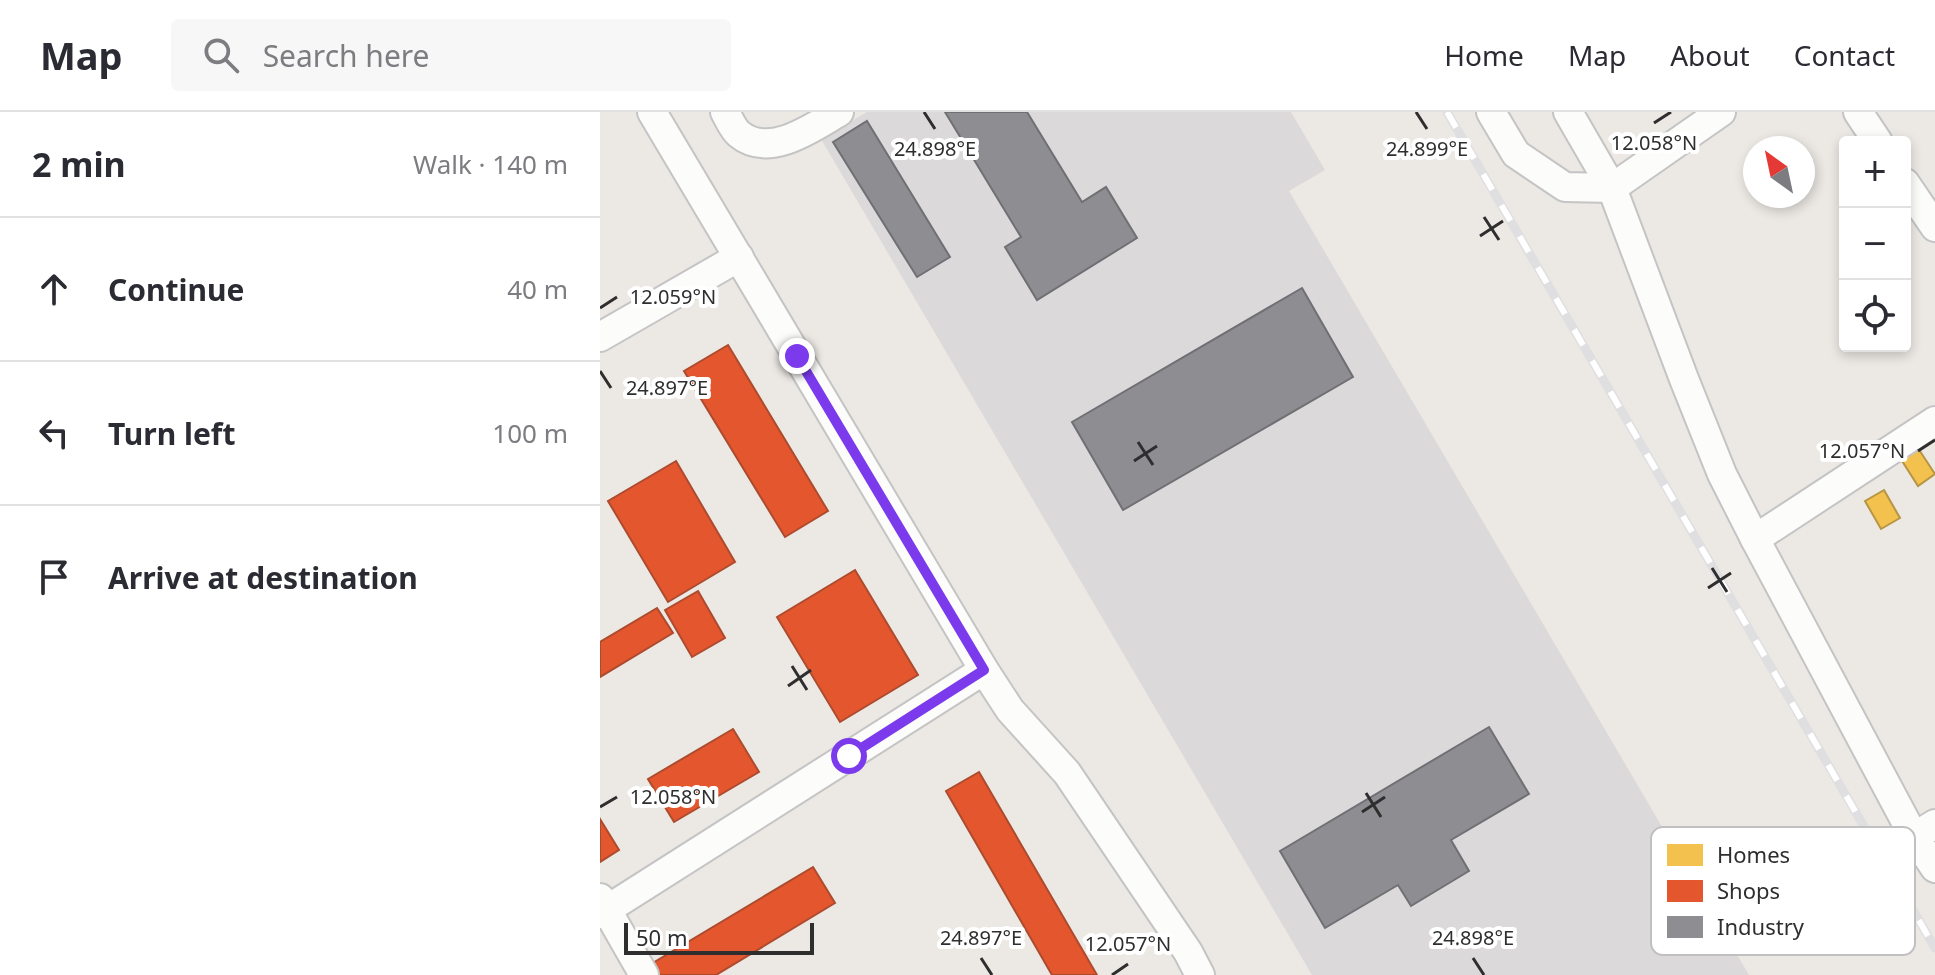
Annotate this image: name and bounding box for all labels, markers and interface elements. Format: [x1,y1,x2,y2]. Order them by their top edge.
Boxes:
search box [171,19,731,91]
text: Map [40,29,123,81]
icon: search [199,33,243,77]
text: Search here [263,35,430,76]
text: Home [1444,36,1524,74]
text: Map [1568,36,1626,74]
text: About [1670,36,1750,74]
text: Contact [1794,36,1895,74]
text: 12.058°N [1611,129,1697,156]
text: 24.898°E [894,135,976,162]
text: 24.899°E [1386,135,1468,162]
north arrow [1743,136,1815,208]
map controls [1839,136,1911,352]
button: + [1839,136,1911,208]
text: 2 min [32,141,126,187]
text: Walk · 140 m [413,146,568,182]
button: − [1839,208,1911,280]
icon: ahead [32,267,76,311]
text: Continue [108,269,244,310]
text: 40 m [507,271,568,307]
button: locate [1839,280,1911,352]
text: 12.059°N [630,283,716,310]
route end [779,338,815,374]
text: 24.897°E [626,374,708,401]
icon: left [32,411,76,455]
text: Turn left [108,413,236,454]
text: 100 m [492,415,568,451]
text: 12.057°N [1819,437,1905,464]
icon: arrive [32,555,76,599]
text: Arrive at destination [108,557,418,598]
route start [831,738,867,774]
text: 12.058°N [630,783,716,810]
legend [1651,827,1915,955]
text: Homes [1717,839,1790,869]
text: Shops [1717,875,1780,905]
text: Industry [1717,911,1805,941]
scale bar [624,919,814,955]
text: 50 m [636,922,687,952]
text: 24.897°E [940,924,1022,951]
text: 24.898°E [1432,924,1514,951]
text: 12.057°N [1085,930,1171,957]

